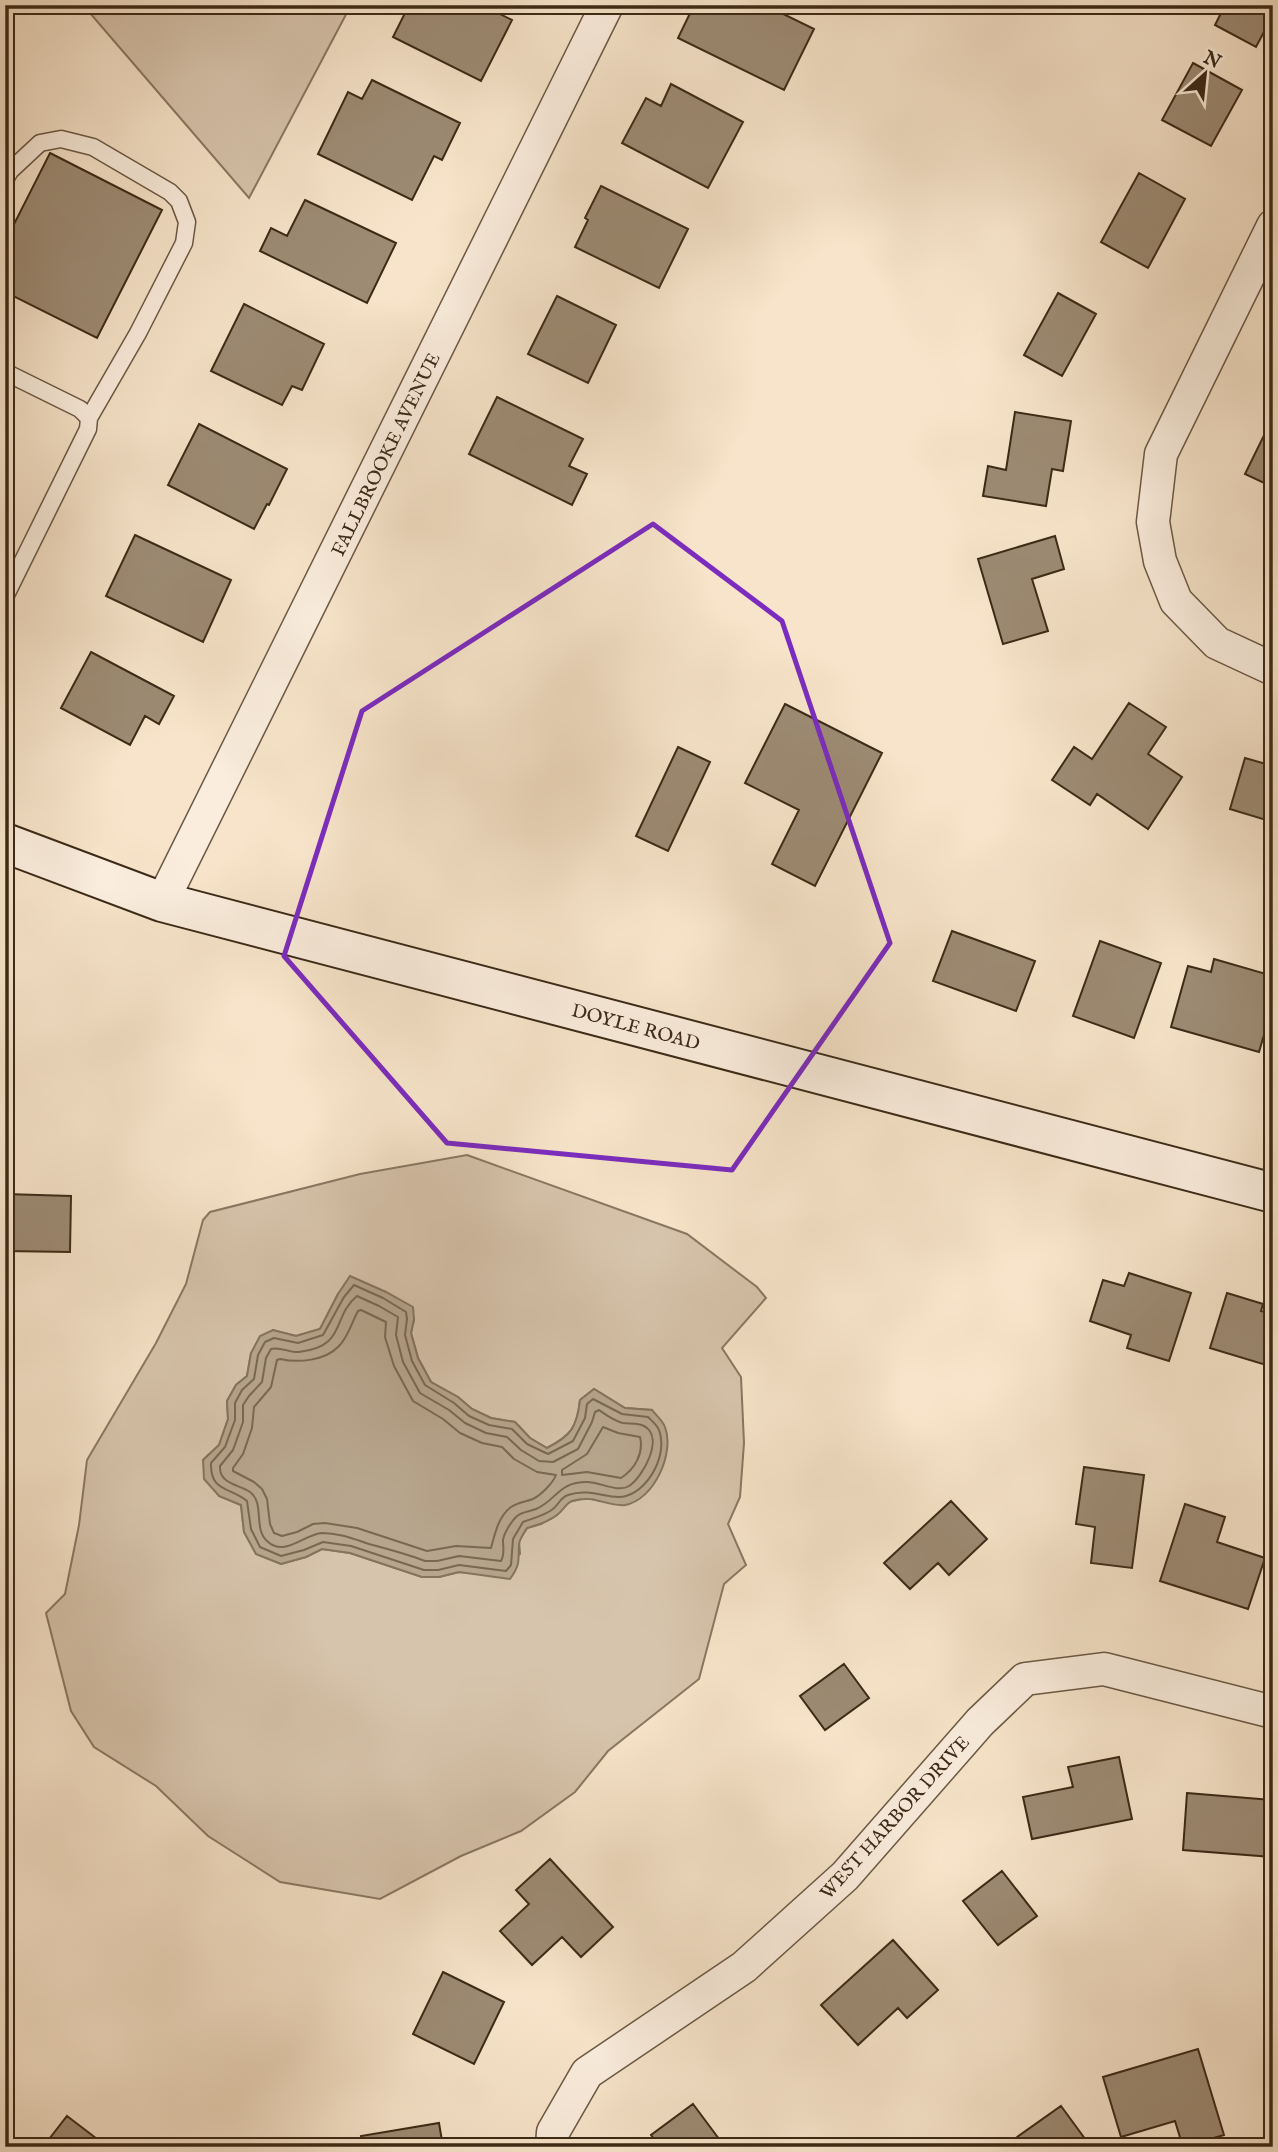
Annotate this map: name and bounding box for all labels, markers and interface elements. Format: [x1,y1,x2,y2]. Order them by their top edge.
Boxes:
north arrow [1170,38,1240,108]
text: N [1198,46,1225,75]
street label: FALLBROOKE AVENUE [327,349,447,561]
street label: DOYLE ROAD [569,999,702,1057]
street label: WEST HARBOR DRIVE [816,1731,975,1905]

